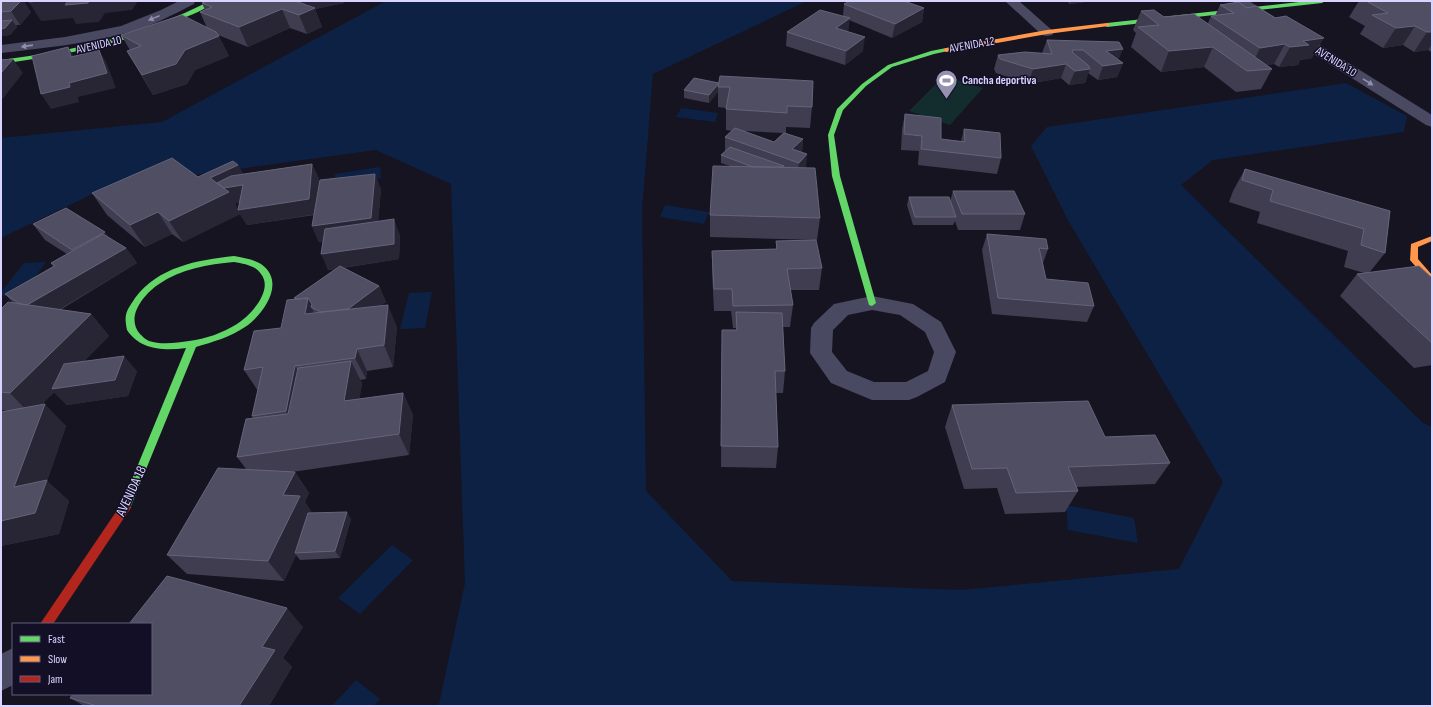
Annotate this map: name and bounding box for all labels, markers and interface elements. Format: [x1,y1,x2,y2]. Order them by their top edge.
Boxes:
one-way arrow [147,15,159,21]
street label: AVENIDA 10 [74,33,123,58]
street label: AVENIDA 12 [947,34,996,57]
one-way arrow [21,43,34,50]
street label: AVENIDA 10 [1312,43,1359,81]
sports icon: Cancha deportiva [934,67,960,100]
place label: Cancha deportiva [962,73,1036,88]
one-way arrow [1363,78,1373,86]
street label: AVENIDA 18 [112,463,150,520]
legend [12,623,152,695]
text: Fast [48,632,65,647]
text: Slow [48,652,67,667]
text: Jam [47,672,63,687]

